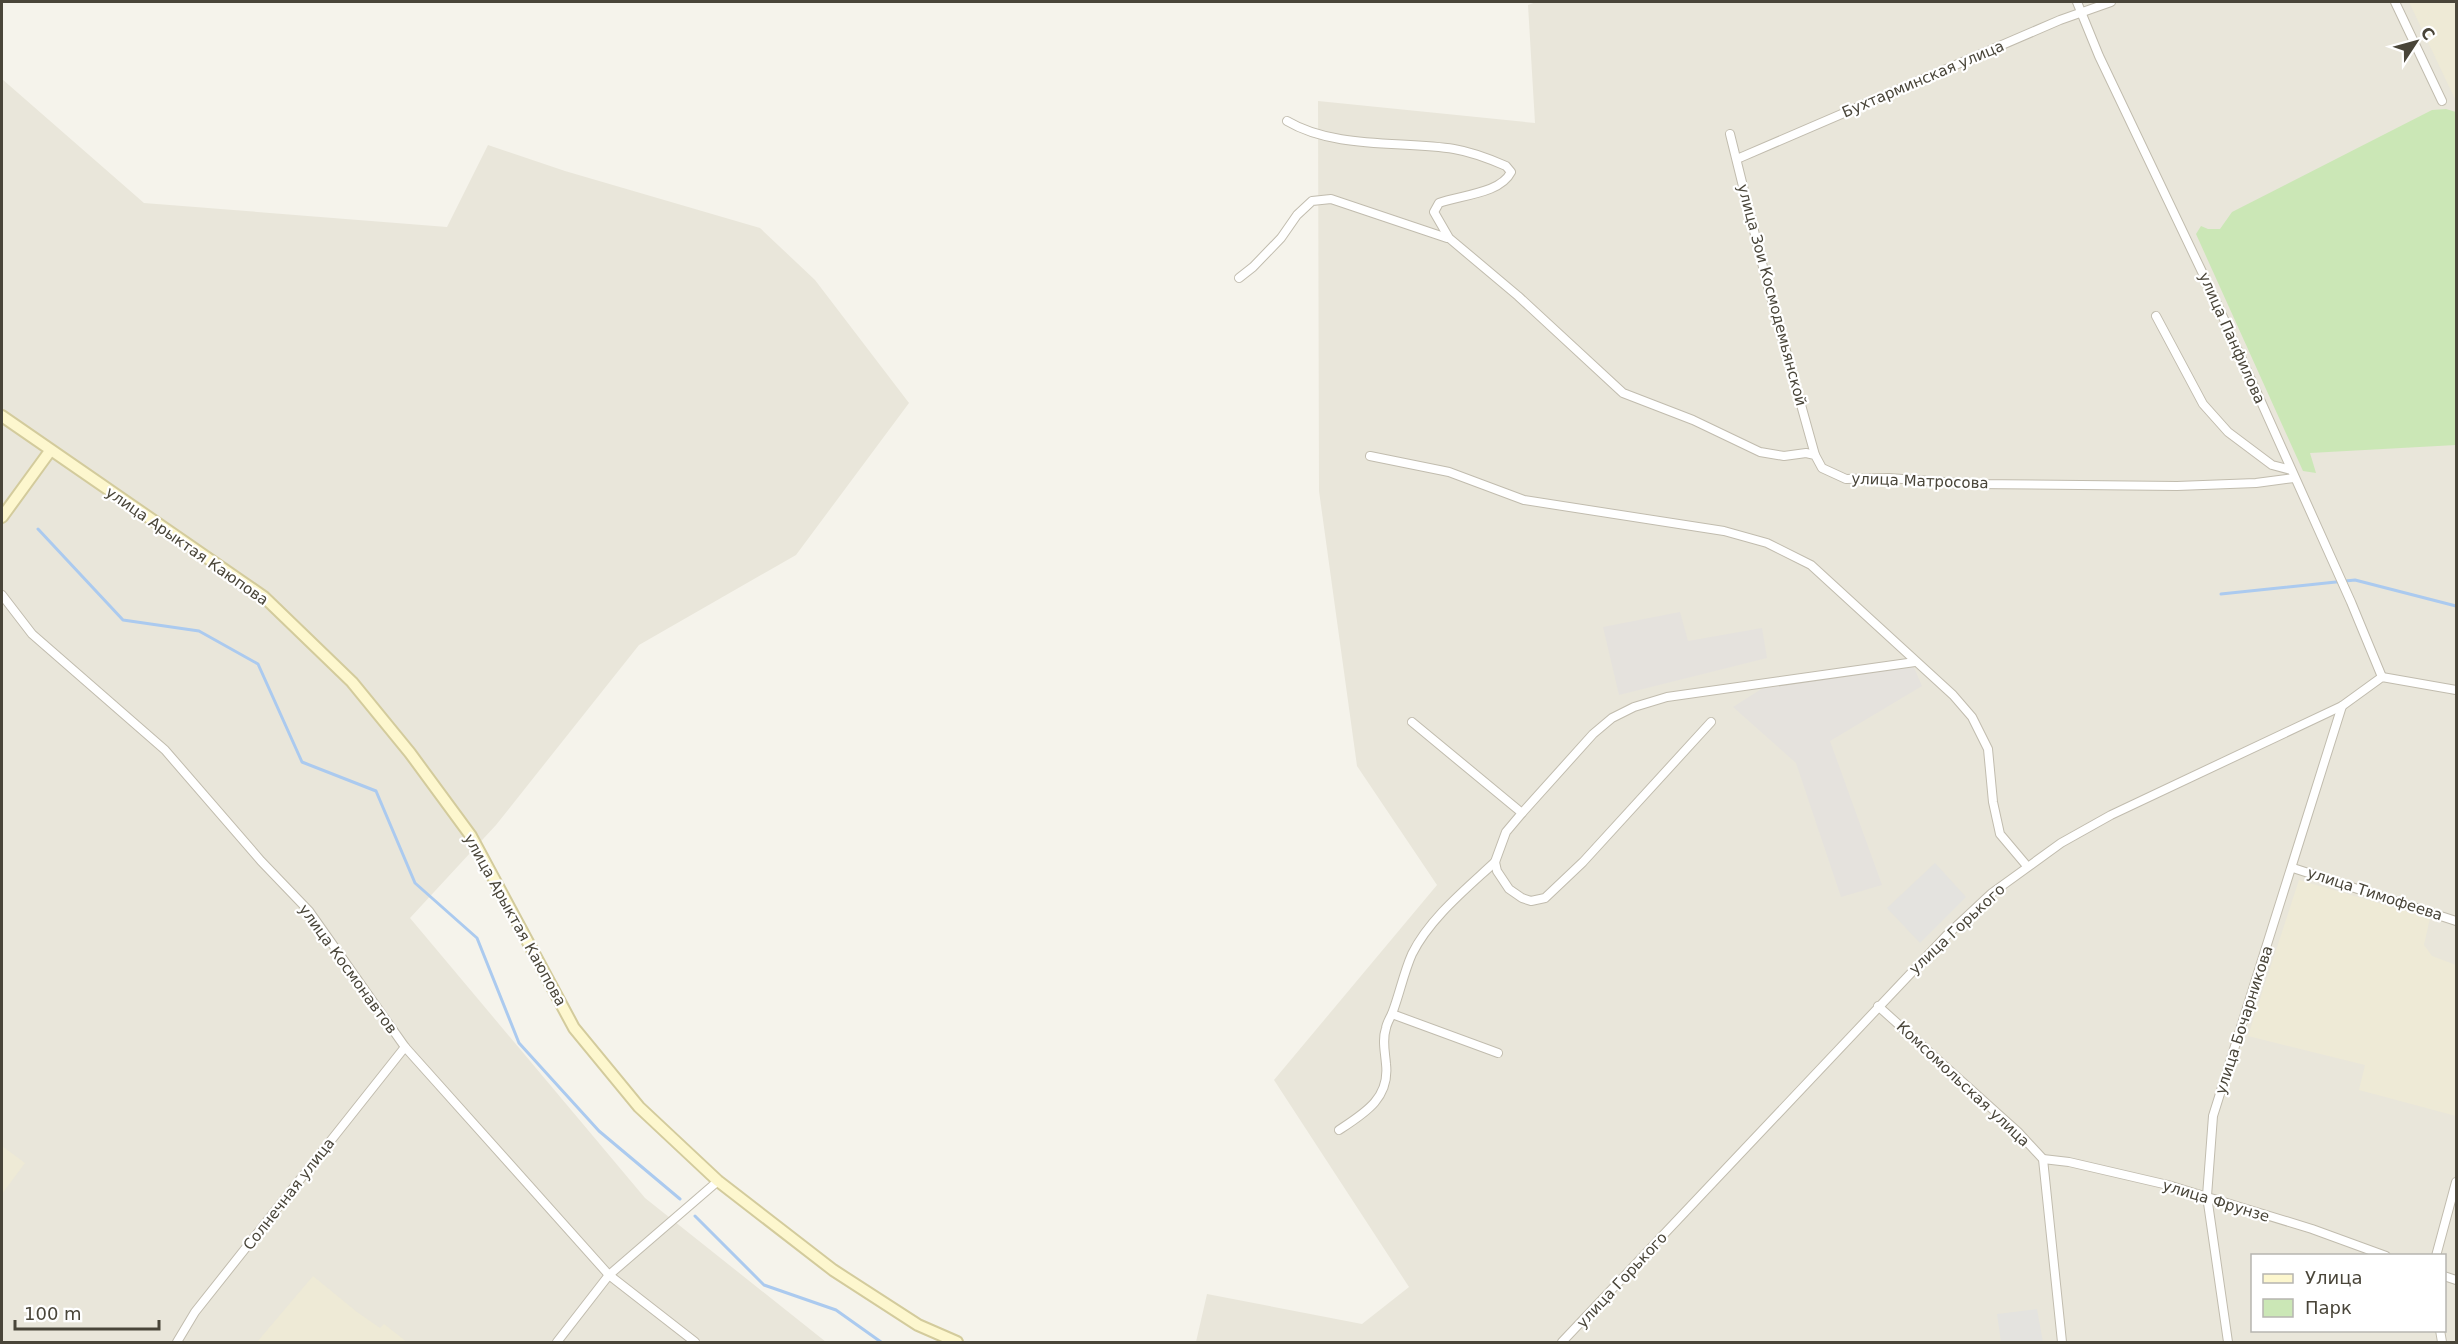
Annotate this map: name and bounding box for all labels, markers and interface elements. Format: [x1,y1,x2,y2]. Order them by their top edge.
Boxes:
north arrow [2386,12,2446,72]
text: С [2417,23,2439,44]
street label: Бухтарминская улица [1839,37,2007,121]
street label: улица Зои Космодемьянской [1734,182,1810,408]
street label: улица Панфилова [2195,269,2269,407]
street label: улица Матросова [1851,470,1989,492]
street label: улица Арыктая Каюпова [102,483,272,609]
street label: улица Арыктая Каюпова [460,831,570,1009]
street label: улица Тимофеева [2305,864,2445,924]
street label: улица Горького [1905,880,2009,978]
street label: улица Космонавтов [295,901,401,1037]
street label: улица Бочарникова [2211,943,2277,1097]
street label: Комсомольская улица [1893,1018,2033,1150]
street label: Солнечная улица [240,1134,338,1254]
street label: улица Фрунзе [2160,1176,2272,1226]
street label: улица Горького [1573,1228,1671,1332]
legend [2251,1254,2446,1332]
text: Улица [2305,1267,2362,1288]
scale bar [15,1293,159,1331]
text: Парк [2305,1297,2352,1318]
text: 100 m [24,1303,82,1324]

